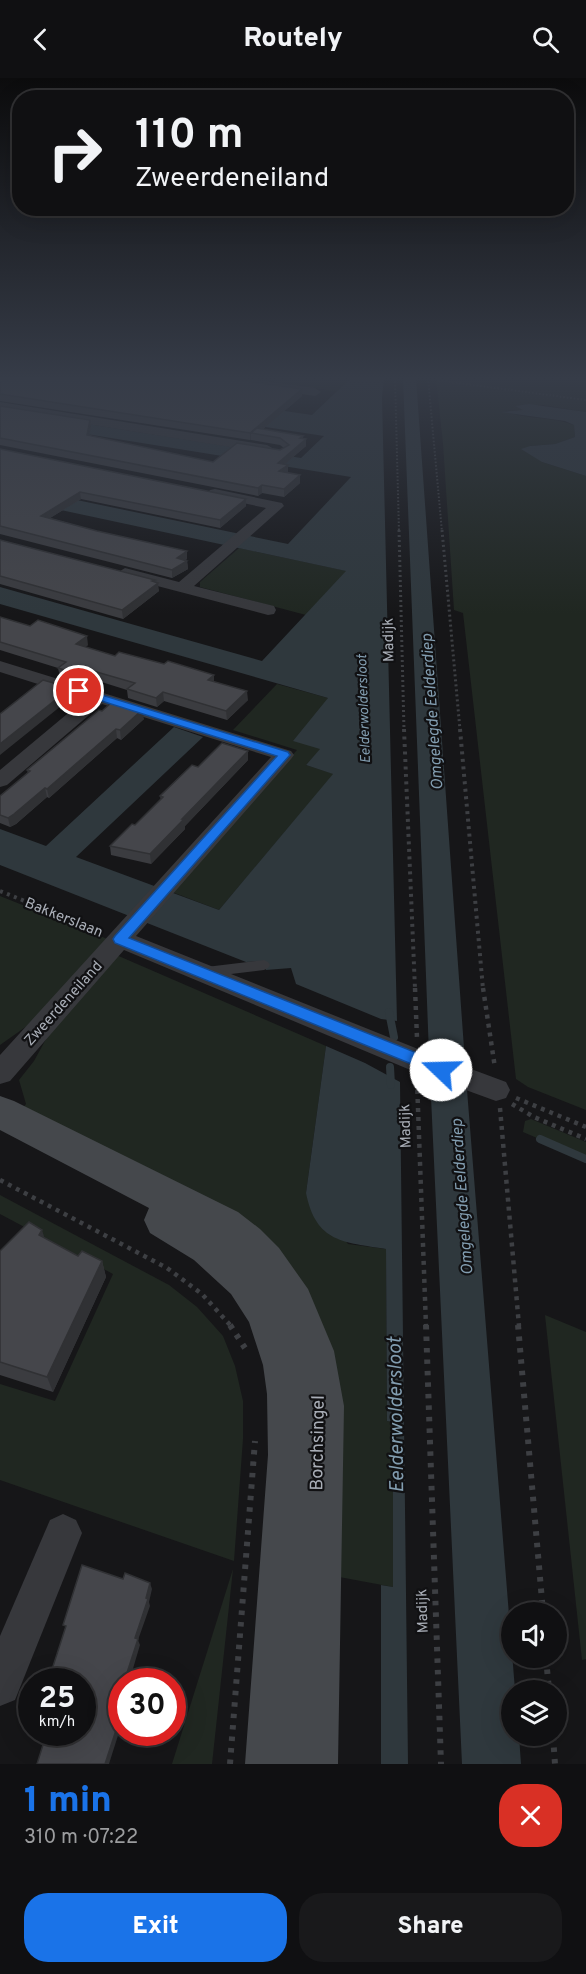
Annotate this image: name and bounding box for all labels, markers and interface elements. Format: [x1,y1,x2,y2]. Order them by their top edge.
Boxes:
text: Routely [243,22,343,56]
icon: back [24,23,57,56]
icon: search [529,23,562,56]
text: 110 m [135,110,244,163]
icon: right [36,114,114,192]
text: Zweerdeneiland [135,162,329,196]
street label: Madijk [380,618,399,662]
water label: Omgelegde Eelderdiep [418,633,448,791]
water label: Eelderwoldersloot [354,653,375,764]
pin [53,665,104,716]
icon: arrive [62,674,95,707]
street label: Bakkerslaan [22,894,105,943]
street label: Zweerdeneiland [21,958,107,1050]
position arrow [409,1038,473,1102]
street label: Madijk [396,1104,417,1148]
water label: Omgelegde Eelderdiep [448,1118,478,1276]
water label: Eelderwoldersloot [383,1336,411,1493]
street label: Borchsingel [306,1395,331,1491]
street label: Madijk [413,1589,434,1633]
map controls [501,1602,567,1746]
button: sound [501,1602,567,1668]
speed limit sign: 30 [108,1668,186,1746]
button: layers [501,1680,567,1746]
text: 25 [39,1681,75,1718]
text: km/h [39,1713,75,1732]
text: 1 min [24,1779,112,1825]
button: close [499,1784,562,1847]
text: 310 m · 07:22 [24,1825,138,1851]
button: Exit [24,1893,287,1962]
button: Share [299,1893,562,1962]

